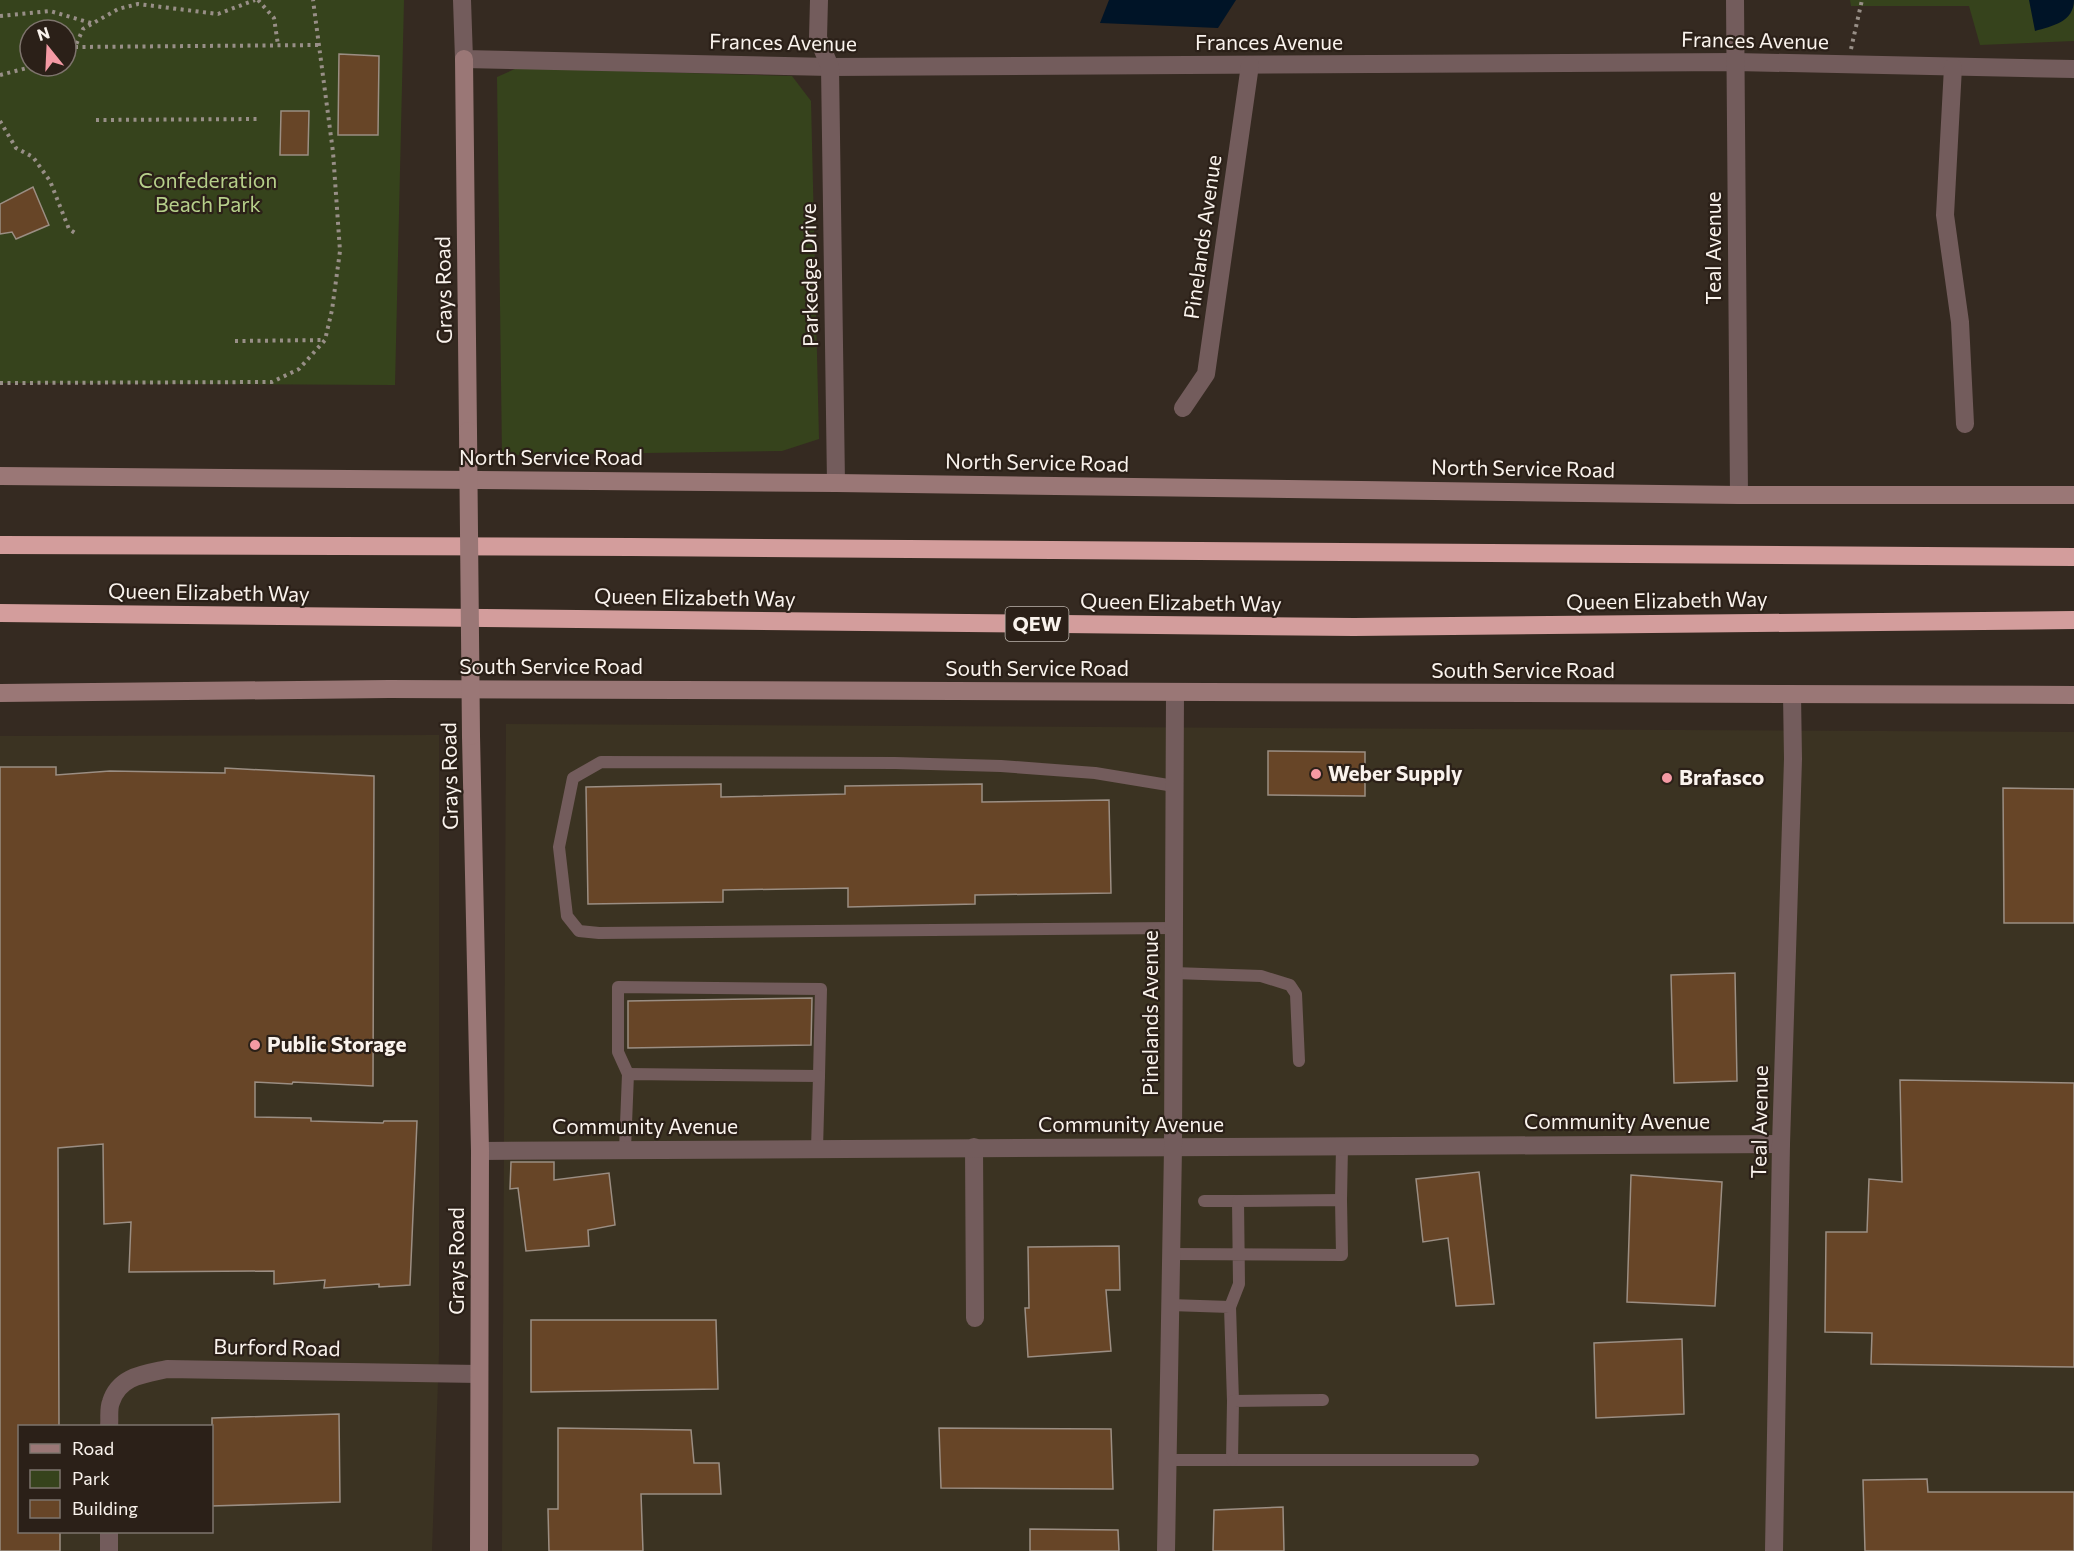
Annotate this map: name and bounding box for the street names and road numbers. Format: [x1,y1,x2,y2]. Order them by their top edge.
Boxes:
street label: Frances Avenue [1681,26,1829,53]
street label: Frances Avenue [709,28,857,55]
street label: Frances Avenue [1195,29,1343,54]
street label: Pinelands Avenue [1178,153,1225,321]
street label: Teal Avenue [1700,191,1725,305]
street label: Parkedge Drive [795,203,822,347]
street label: Grays Road [429,236,456,344]
street label: North Service Road [459,444,643,469]
street label: North Service Road [945,447,1129,476]
street label: North Service Road [1431,453,1615,482]
street label: Queen Elizabeth Way [108,577,310,606]
street label: Queen Elizabeth Way [594,582,796,611]
street label: Queen Elizabeth Way [1566,585,1768,614]
street label: Queen Elizabeth Way [1080,587,1282,616]
road number: QEW [1006,607,1068,641]
street label: South Service Road [459,653,643,678]
street label: South Service Road [945,655,1129,680]
street label: South Service Road [1431,657,1615,682]
street label: Grays Road [435,722,462,830]
street label: Pinelands Avenue [1137,930,1162,1096]
street label: Teal Avenue [1745,1065,1772,1179]
street label: Community Avenue [1524,1108,1710,1133]
street label: Community Avenue [1038,1111,1224,1136]
street label: Community Avenue [552,1113,738,1138]
street label: Grays Road [443,1207,468,1315]
street label: Burford Road [213,1333,341,1360]

